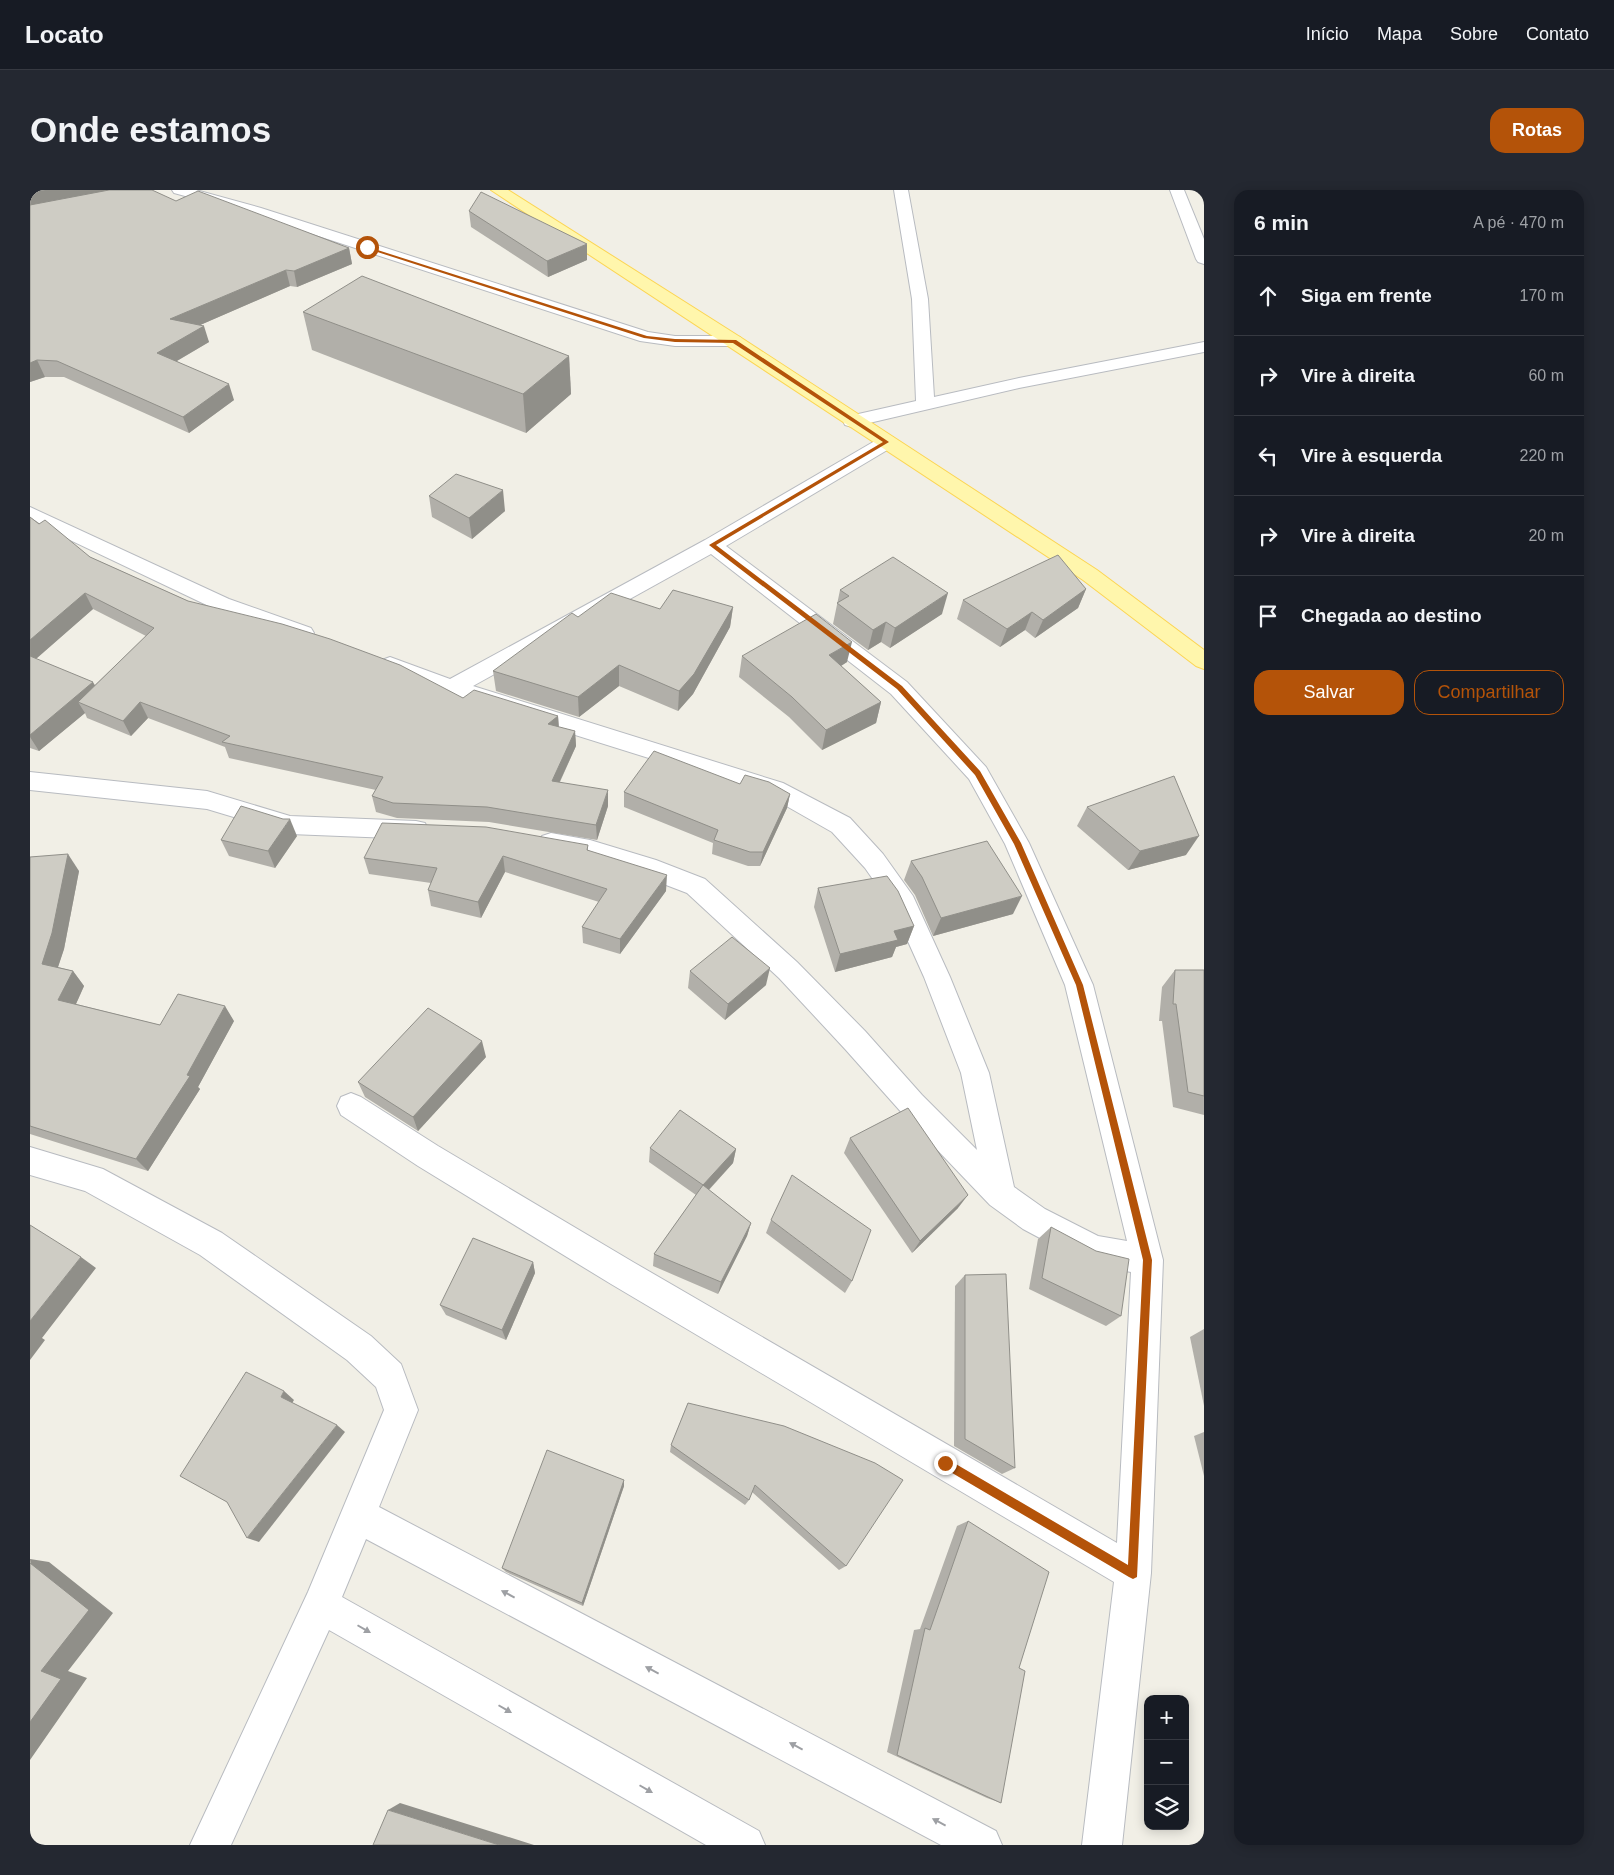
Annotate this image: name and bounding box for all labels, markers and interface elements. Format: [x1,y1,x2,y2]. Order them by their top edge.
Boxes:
text: Locato [25,21,104,48]
text: Início [1306,24,1349,44]
text: Mapa [1377,24,1422,44]
text: Sobre [1450,24,1498,44]
text: Contato [1526,24,1589,44]
button: Rotas [1490,108,1584,153]
text: Onde estamos [30,110,271,149]
text: 6 min [1254,211,1309,234]
text: A pé · 470 m [1473,214,1564,231]
route start [356,236,379,259]
icon: ahead [1254,282,1282,310]
text: Siga em frente [1301,285,1432,306]
text: 170 m [1520,287,1564,304]
icon: right [1254,362,1282,390]
text: Vire à direita [1301,365,1415,386]
text: 60 m [1528,367,1564,384]
icon: left [1254,442,1282,470]
text: Vire à esquerda [1301,445,1442,466]
text: 220 m [1520,447,1564,464]
icon: right [1254,522,1282,550]
text: Vire à direita [1301,525,1415,546]
text: 20 m [1528,527,1564,544]
icon: arrive [1254,602,1282,630]
text: Chegada ao destino [1301,605,1482,626]
button: Salvar [1254,670,1404,715]
button: Compartilhar [1414,670,1564,715]
route end [934,1452,957,1475]
one-way arrow [501,1590,516,1598]
one-way arrow [356,1625,371,1633]
one-way arrow [645,1666,659,1674]
map controls [1144,1695,1189,1830]
button: + [1144,1695,1189,1740]
one-way arrow [498,1705,512,1713]
button: − [1144,1740,1189,1785]
one-way arrow [788,1742,803,1750]
one-way arrow [640,1785,653,1794]
button: layers [1144,1785,1189,1830]
one-way arrow [932,1818,947,1826]

